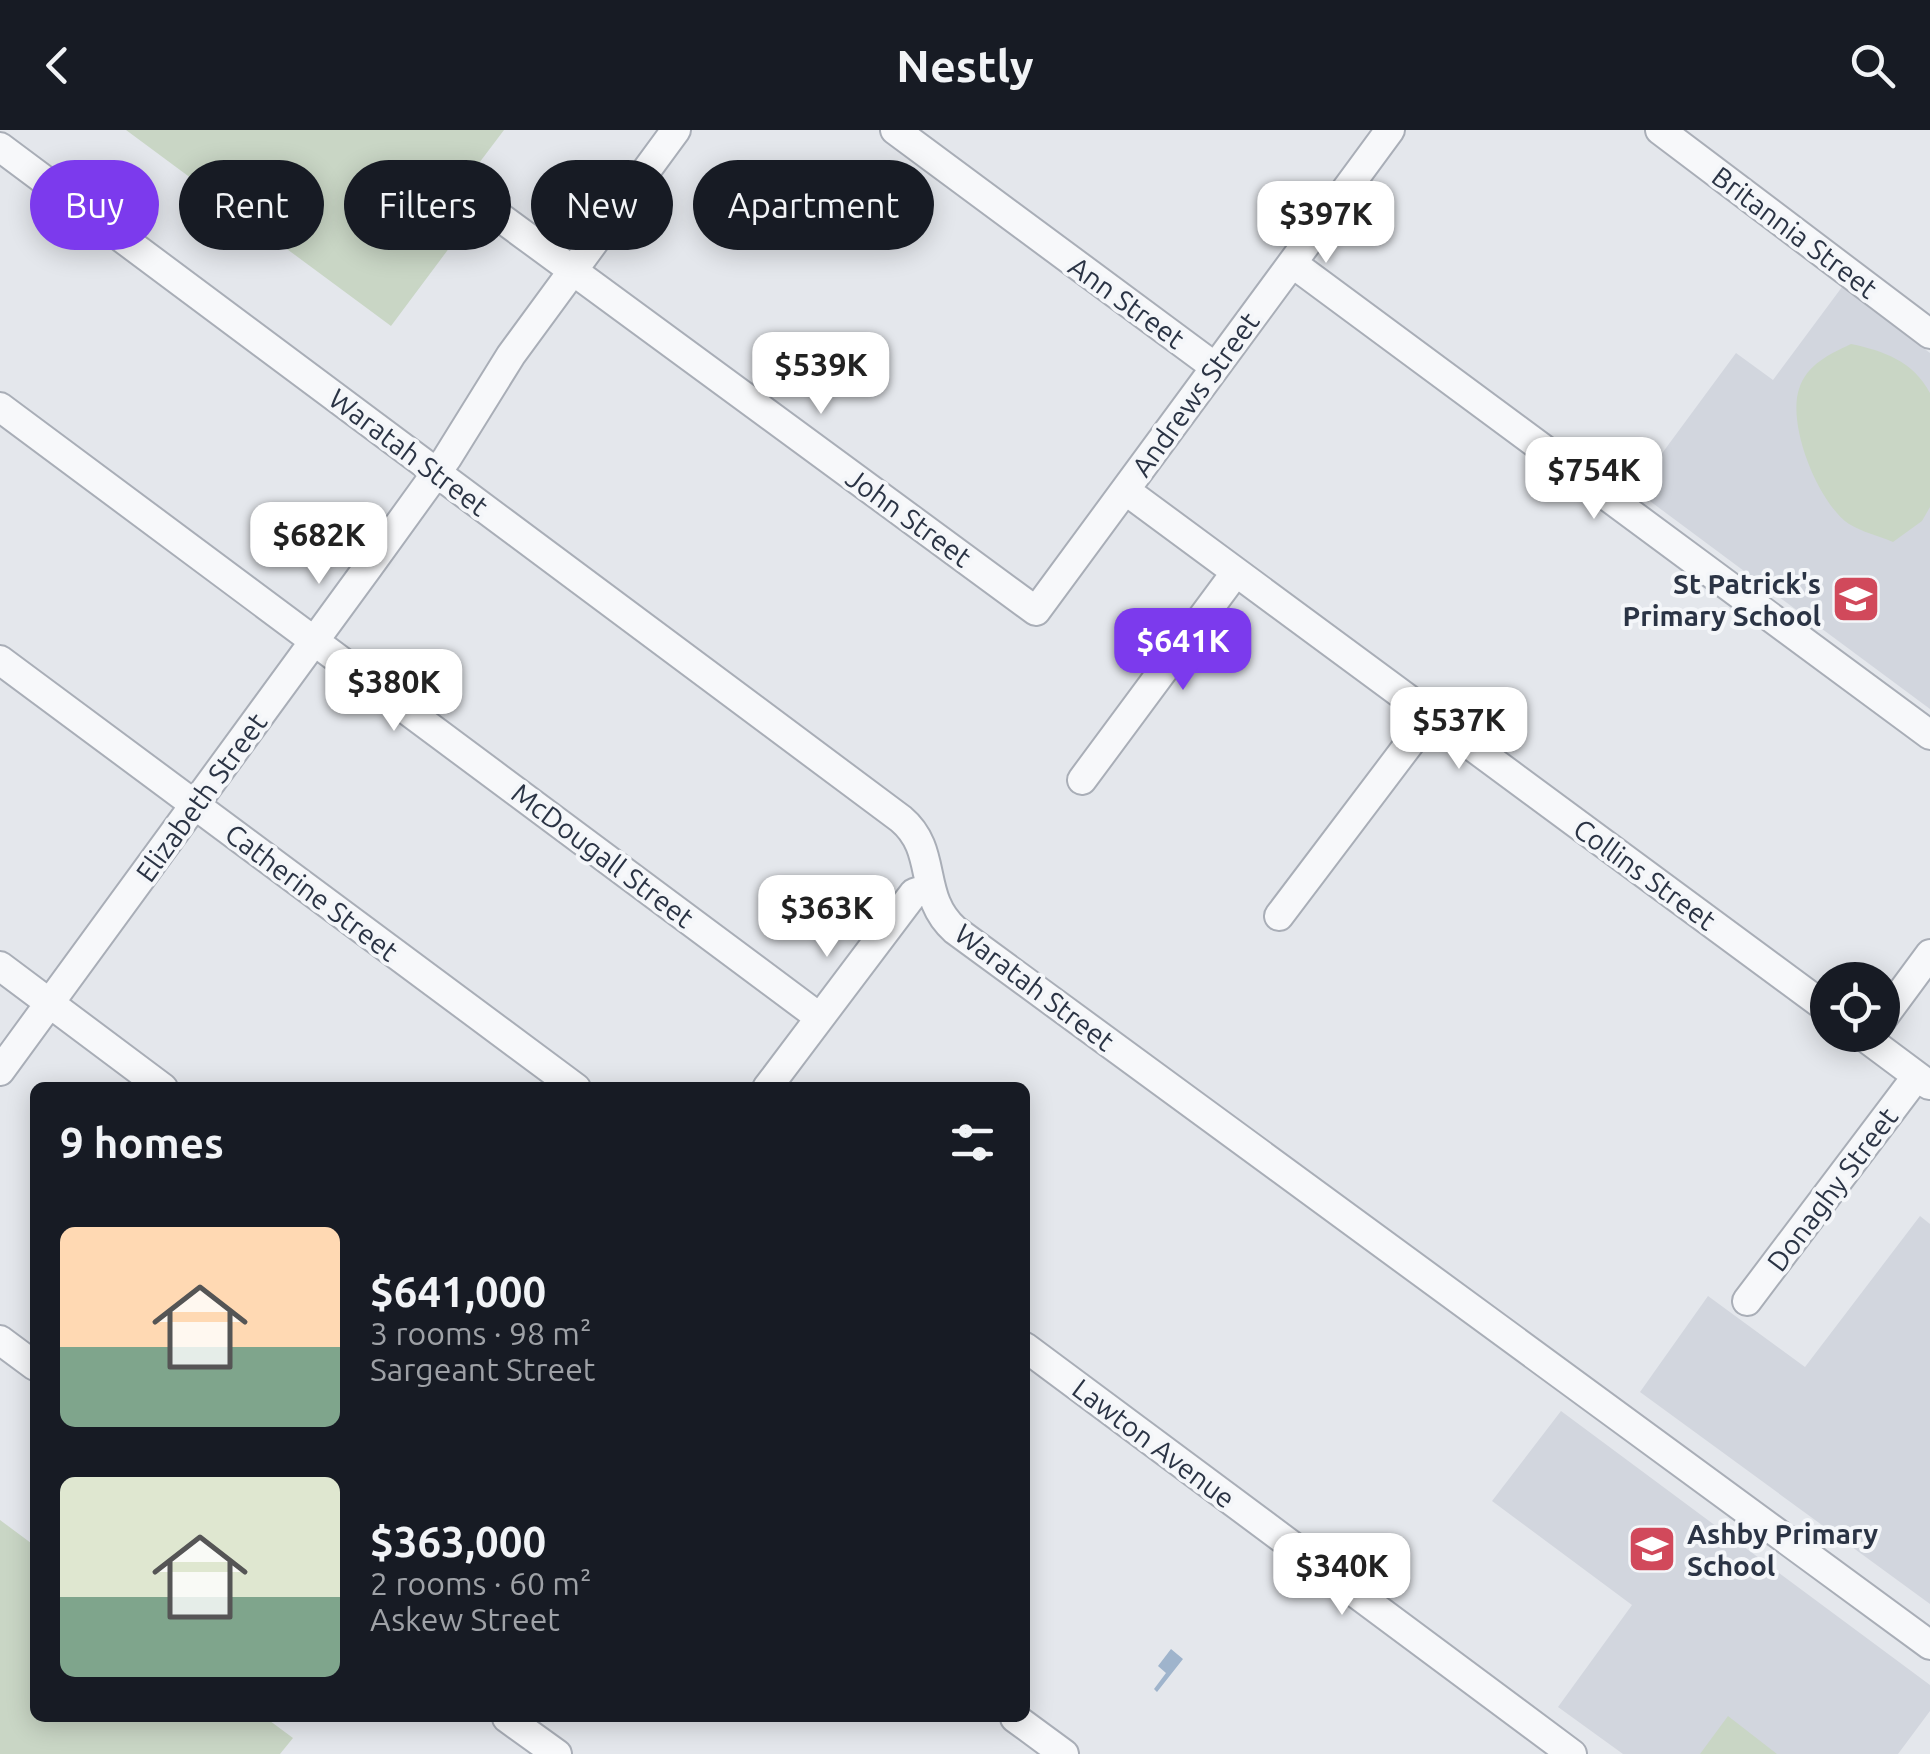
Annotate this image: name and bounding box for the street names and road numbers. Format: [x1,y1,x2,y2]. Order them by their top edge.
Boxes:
street label: Britannia Street [1706,160,1884,304]
street label: Ann Street [1063,250,1191,354]
street label: Andrews Street [1125,306,1265,482]
street label: Waratah Street [324,382,494,522]
street label: John Street [841,461,977,573]
street label: Elizabeth Street [130,707,272,887]
street label: McDougall Street [506,777,700,933]
street label: Collins Street [1568,812,1722,936]
street label: Catherine Street [220,817,404,967]
street label: Waratah Street [950,917,1120,1057]
street label: Donaghy Street [1761,1101,1903,1277]
street label: Lawton Avenue [1067,1372,1241,1514]

